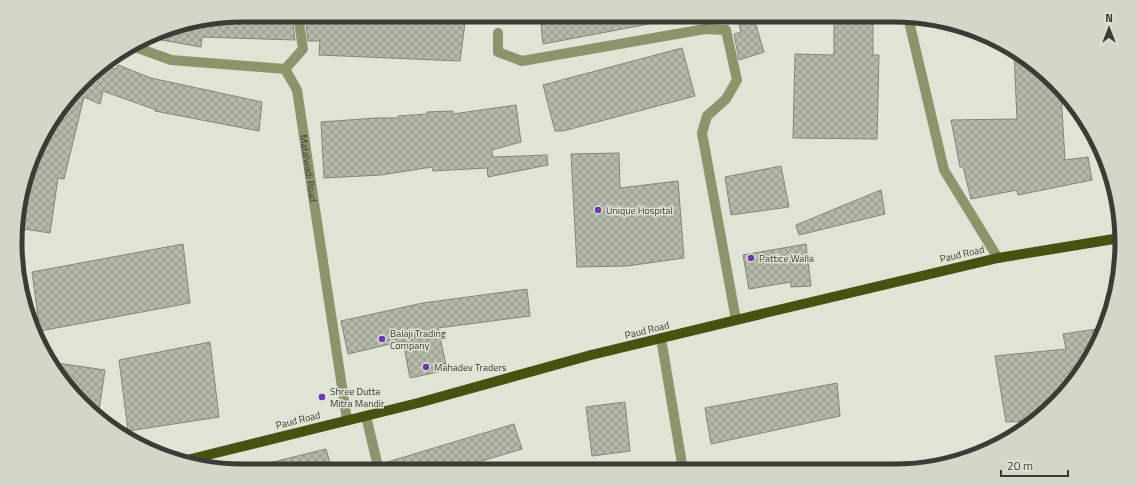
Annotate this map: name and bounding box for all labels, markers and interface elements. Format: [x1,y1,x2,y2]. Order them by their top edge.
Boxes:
north arrow [1089,8,1129,48]
text: N [1105,10,1113,26]
street label: Matalwadi Road [296,133,321,203]
place label: Unique Hospital [606,203,673,218]
marker: Unique Hospital [593,205,603,215]
street label: Paud Road [938,242,986,266]
place label: Pattice Walla [759,251,814,266]
marker: Pattice Walla [746,253,756,263]
street label: Paud Road [623,317,671,343]
place label: Balaji Trading Company [390,326,446,353]
marker: Balaji Trading Company [377,334,387,344]
place label: Mahadev Traders [434,360,507,375]
marker: Mahadev Traders [421,362,431,372]
place label: Shree Dutta Mitra Mandir [330,384,385,411]
marker: Shree Dutta Mitra Mandir [317,392,327,402]
street label: Paud Road [274,407,322,433]
scale bar [1001,452,1068,478]
text: 20 m [1007,456,1033,475]

